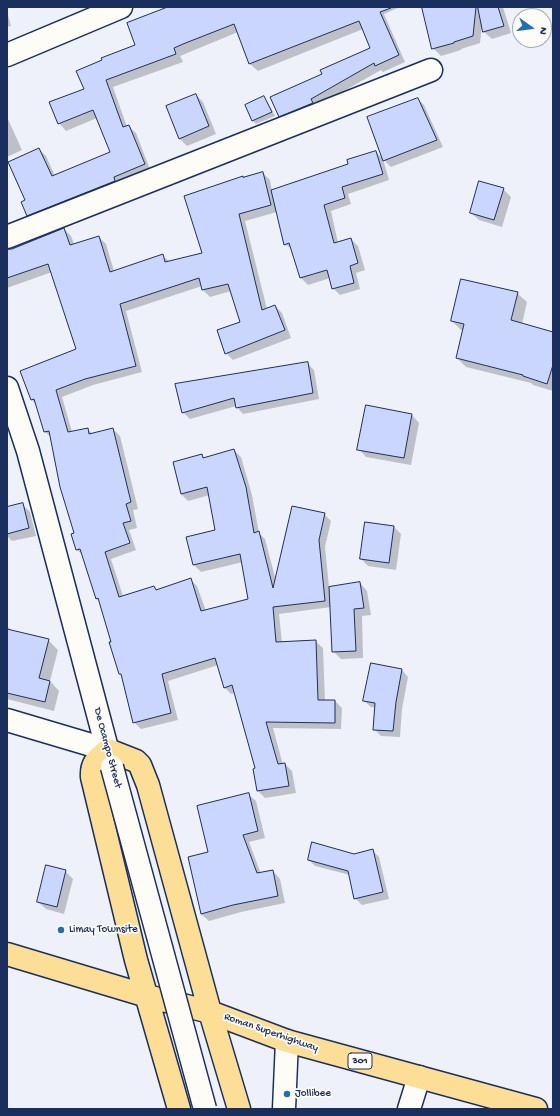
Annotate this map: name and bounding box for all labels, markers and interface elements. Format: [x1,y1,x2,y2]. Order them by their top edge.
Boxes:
north arrow [512,8,552,48]
text: N [536,26,549,36]
street label: De Ocampo Street [90,706,124,790]
place label: Limay Townsite [69,923,138,937]
marker: Limay Townsite [56,925,66,935]
street label: Roman Superhighway [222,1011,320,1055]
road number: 301 [348,1053,372,1069]
place label: Jollibee [295,1087,331,1101]
marker: Jollibee [282,1089,292,1099]

